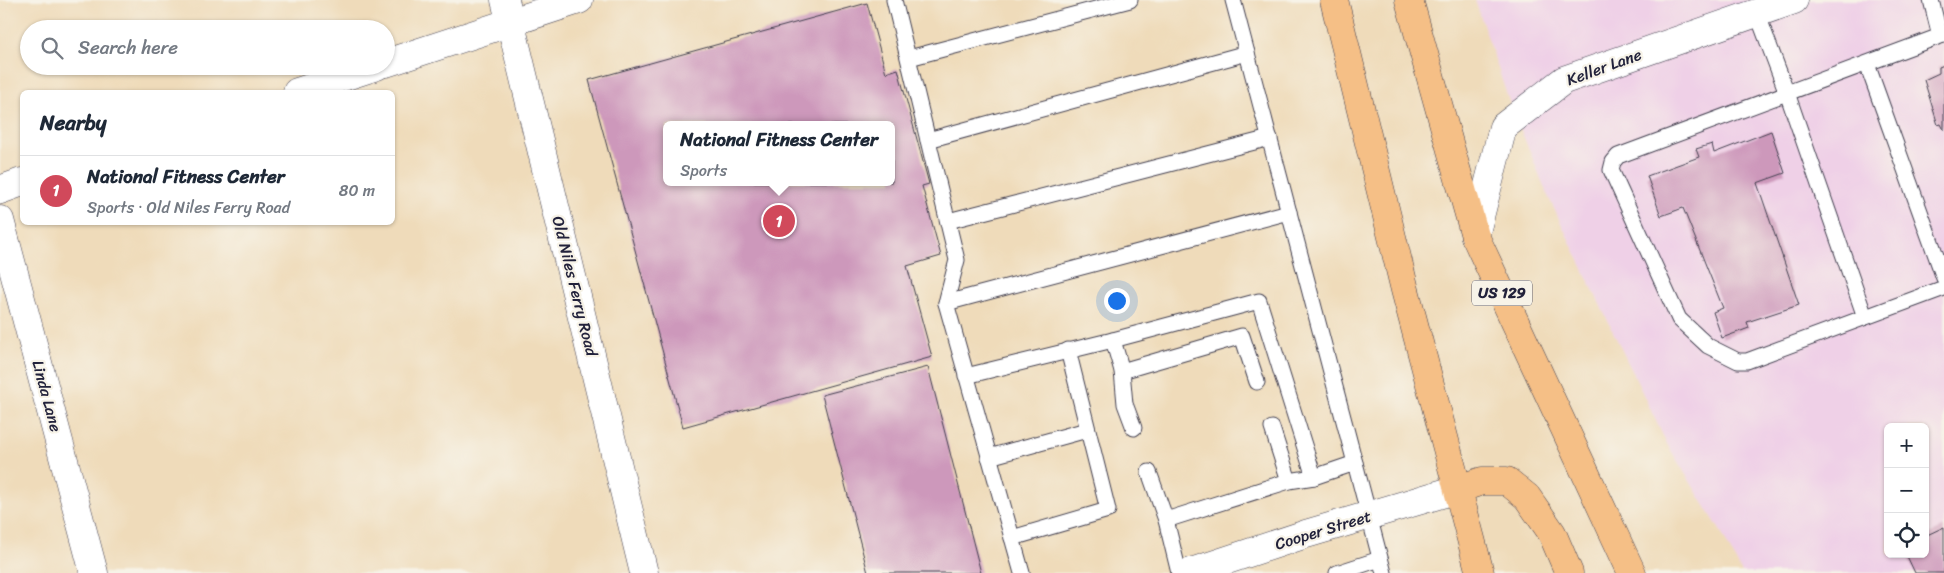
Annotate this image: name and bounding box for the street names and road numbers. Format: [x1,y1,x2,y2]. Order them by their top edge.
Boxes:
street label: Keller Lane [1562,40,1646,94]
street label: Old Niles Ferry Road [544,213,607,361]
road number: US 129 [1472,280,1532,306]
street label: Linda Lane [23,357,71,435]
street label: Cooper Street [1271,502,1375,558]

